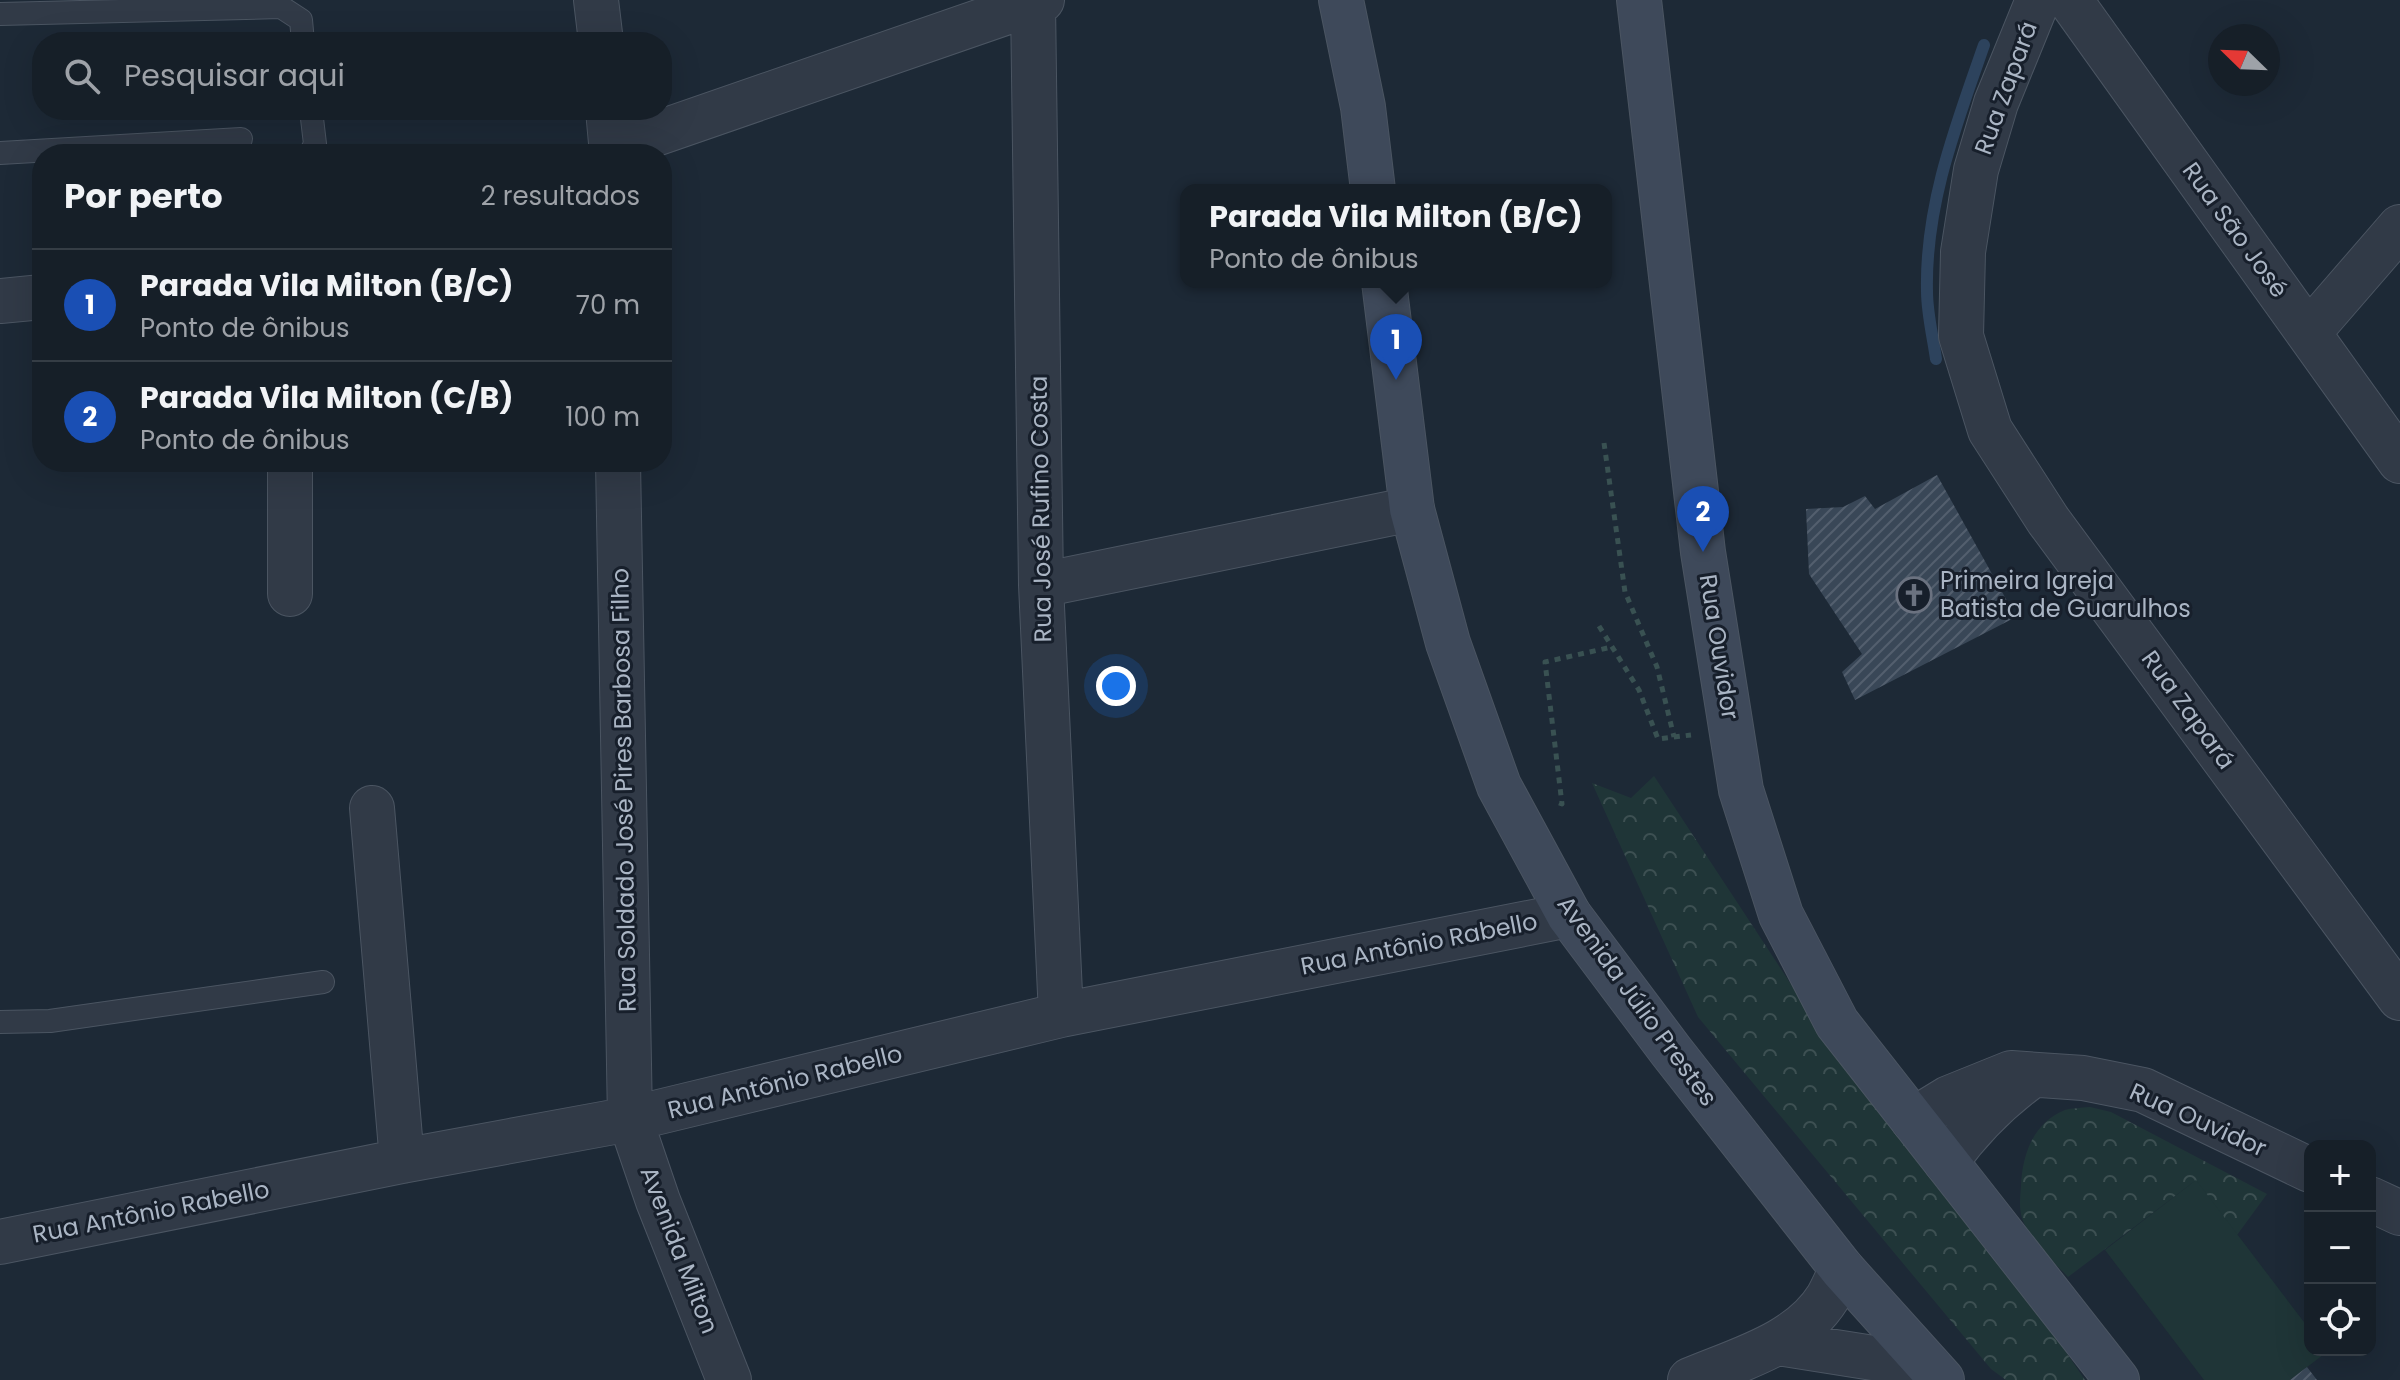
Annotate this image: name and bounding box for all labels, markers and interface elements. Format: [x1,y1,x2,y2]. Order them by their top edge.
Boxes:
street label: Rua Zapará [1966,17,2045,159]
north arrow [2208,24,2280,96]
search box [32,32,672,120]
icon: search [60,54,104,98]
text: Pesquisar aqui [124,54,345,97]
street label: Rua São José [2175,155,2296,304]
text: Por perto [64,172,223,220]
text: 2 resultados [481,178,640,214]
popup [1180,184,1612,288]
text: Parada Vila Milton (B/C) [1209,195,1583,238]
text: Ponto de ônibus [1209,241,1419,277]
text: Parada Vila Milton (B/C) [140,264,514,307]
text: 1 [85,287,95,323]
text: 70 m [576,287,640,323]
text: Ponto de ônibus [140,310,349,346]
pin: 1 [1370,314,1422,380]
street label: Rua José Rufino Costa [1022,375,1059,643]
text: Parada Vila Milton (C/B) [140,376,514,419]
text: 2 [83,399,97,435]
text: 100 m [565,399,640,435]
text: Ponto de ônibus [140,422,349,458]
pin: 2 [1677,486,1729,552]
place label: Primeira Igreja Batista de Guarulhos [1940,564,2191,625]
street label: Rua Soldado José Pires Barbosa Filho [603,568,644,1012]
street label: Rua Ouvidor [1692,572,1747,722]
church icon: Primeira Igreja Batista de Guarulhos [1895,576,1933,614]
street label: Rua Zapará [2134,644,2243,776]
your location [1096,666,1136,706]
street label: Avenida Júlio Prestes [1550,889,1725,1113]
street label: Rua Antônio Rabello [1298,904,1540,983]
street label: Rua Antônio Rabello [664,1036,905,1127]
street label: Rua Ouvidor [2124,1075,2272,1164]
map controls [2304,1140,2376,1356]
button: + [2304,1140,2376,1212]
street label: Avenida Milton [632,1161,727,1338]
street label: Rua Antônio Rabello [30,1172,272,1251]
button: − [2304,1212,2376,1284]
button: locate [2304,1284,2376,1356]

